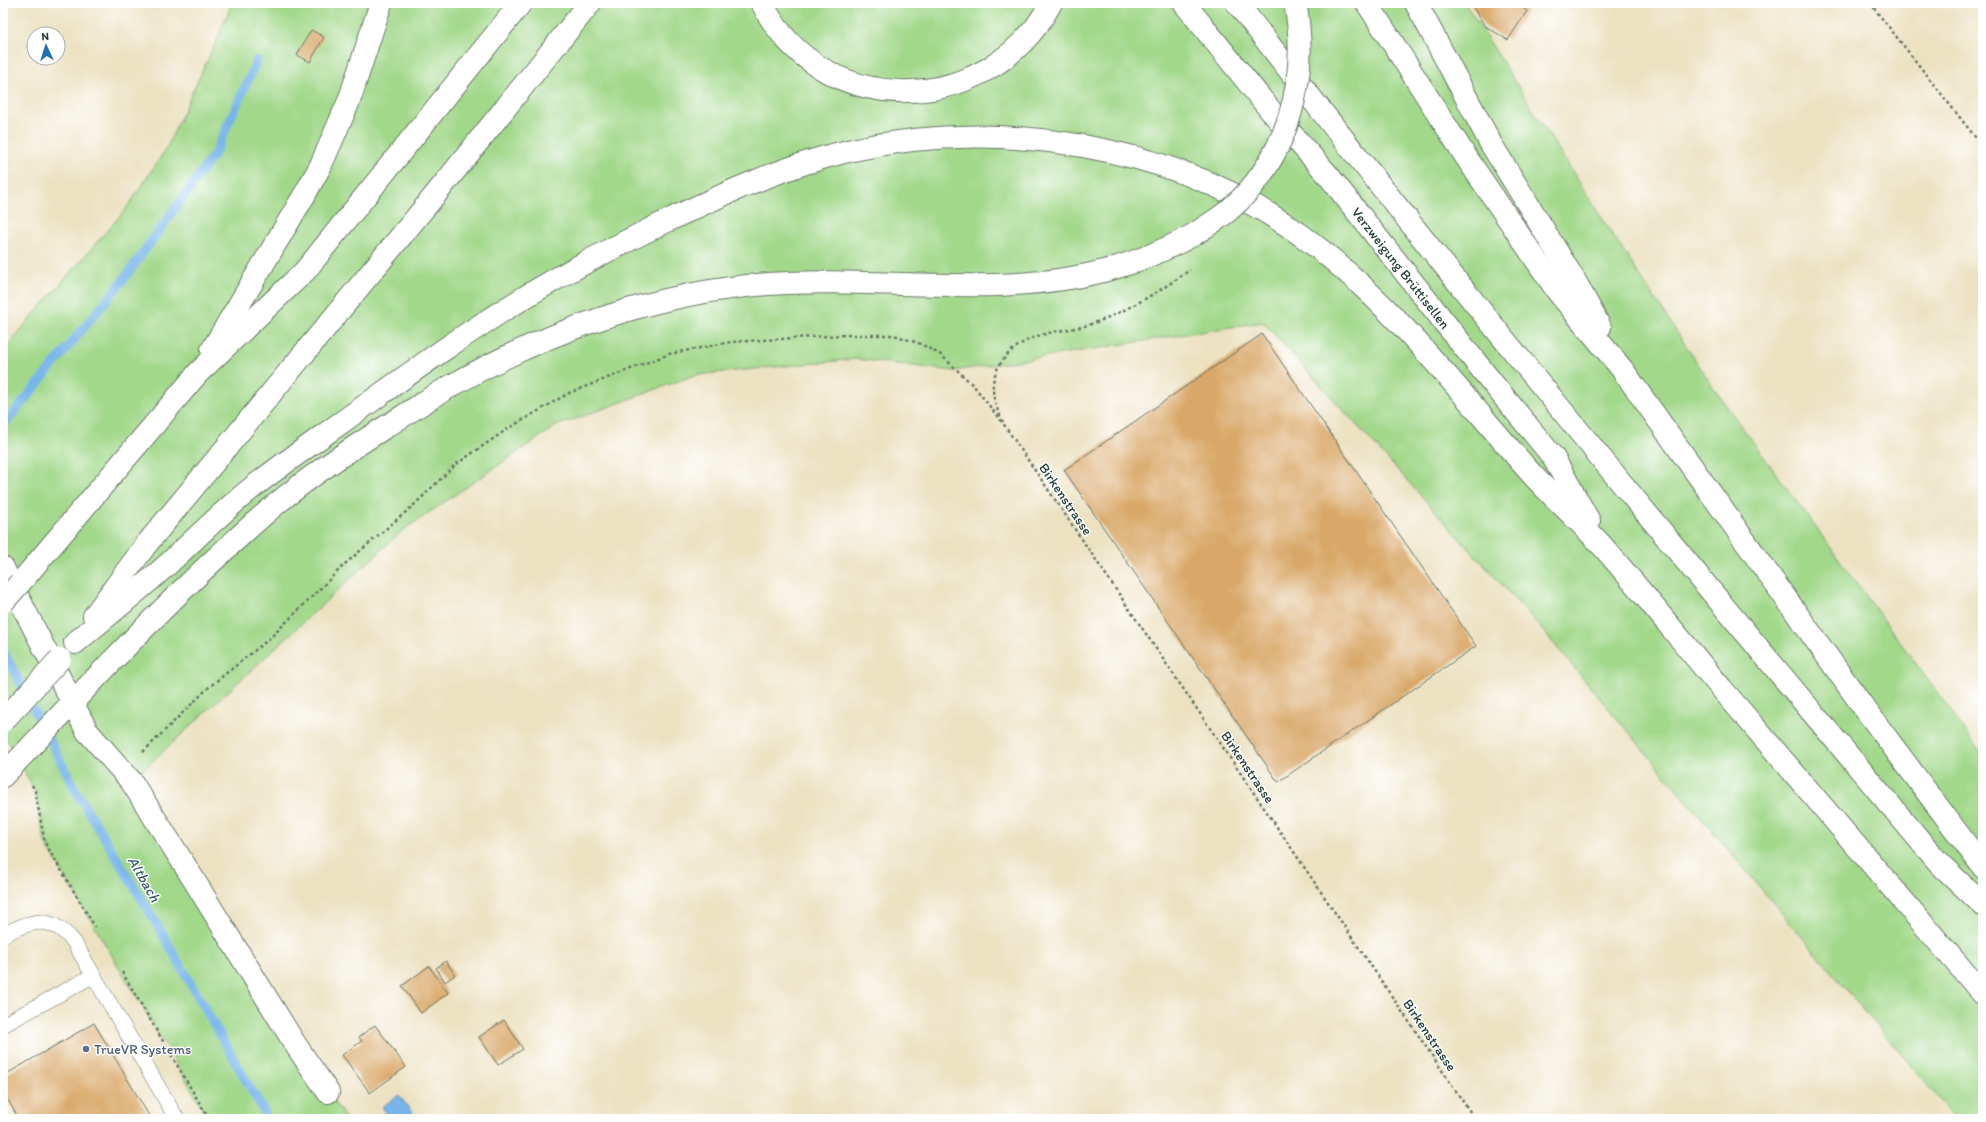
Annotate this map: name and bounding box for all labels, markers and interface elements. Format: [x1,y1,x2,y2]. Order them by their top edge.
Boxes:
north arrow [26,26,66,66]
text: N [41,30,50,43]
street label: Verzweigung Brüttisellen [1348,204,1454,333]
street label: Birkenstrasse [1035,460,1096,539]
street label: Birkenstrasse [1217,728,1278,807]
water label: Altbach [124,853,164,905]
street label: Birkenstrasse [1399,996,1460,1075]
place label: TrueVR Systems [94,1041,191,1058]
marker: TrueVR Systems [81,1044,91,1054]

